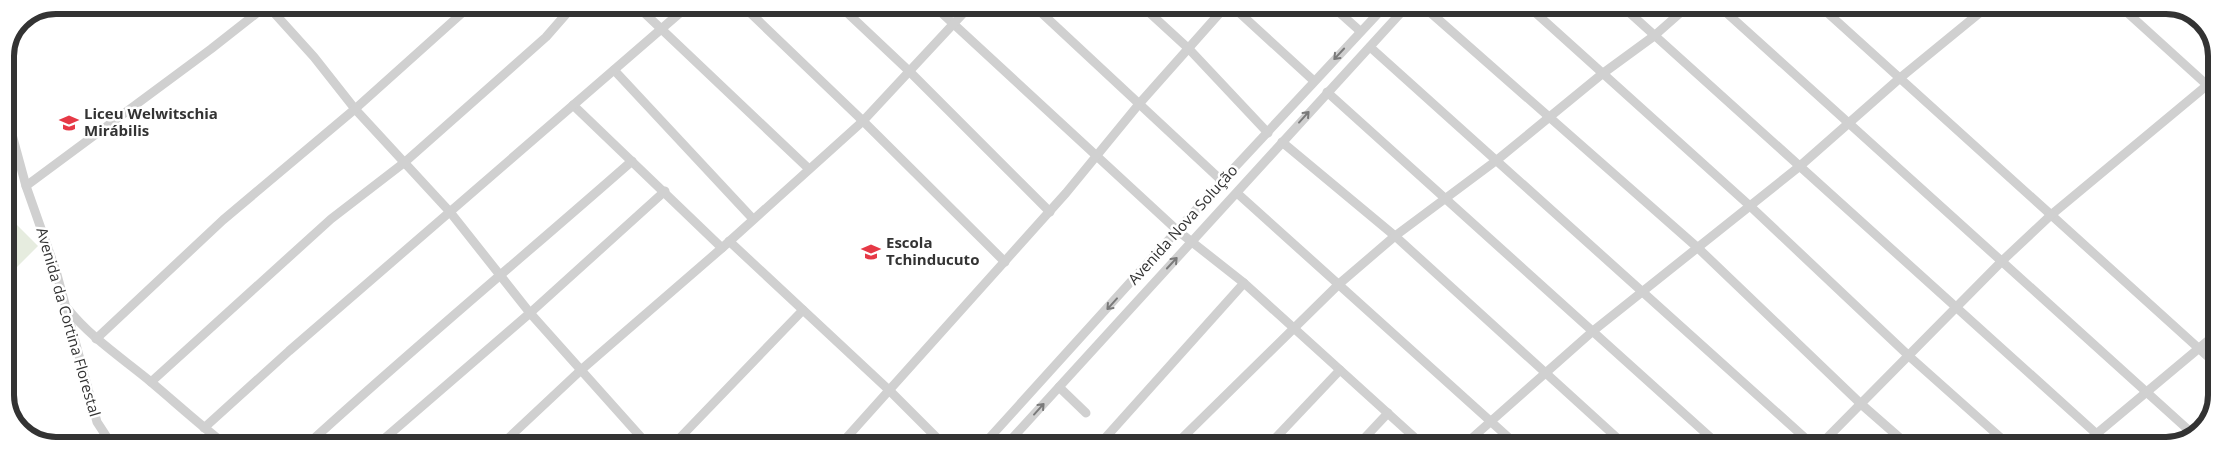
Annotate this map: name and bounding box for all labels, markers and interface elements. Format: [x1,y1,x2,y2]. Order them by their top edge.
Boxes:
one-way arrow [1334,47,1346,60]
place label: Liceu Welwitschia Mirábilis [84,103,218,140]
one-way arrow [1299,111,1310,124]
school or university icon: Liceu Welwitschia Mirábilis [58,112,80,134]
street label: Avenida Nova Solução [1123,160,1241,288]
street label: Avenida da Cortina Florestal [32,225,106,419]
place label: Escola Tchinducuto [886,232,979,269]
school or university icon: Escola Tchinducuto [860,241,882,263]
one-way arrow [1166,257,1178,270]
one-way arrow [1106,297,1118,310]
one-way arrow [1033,403,1044,416]

